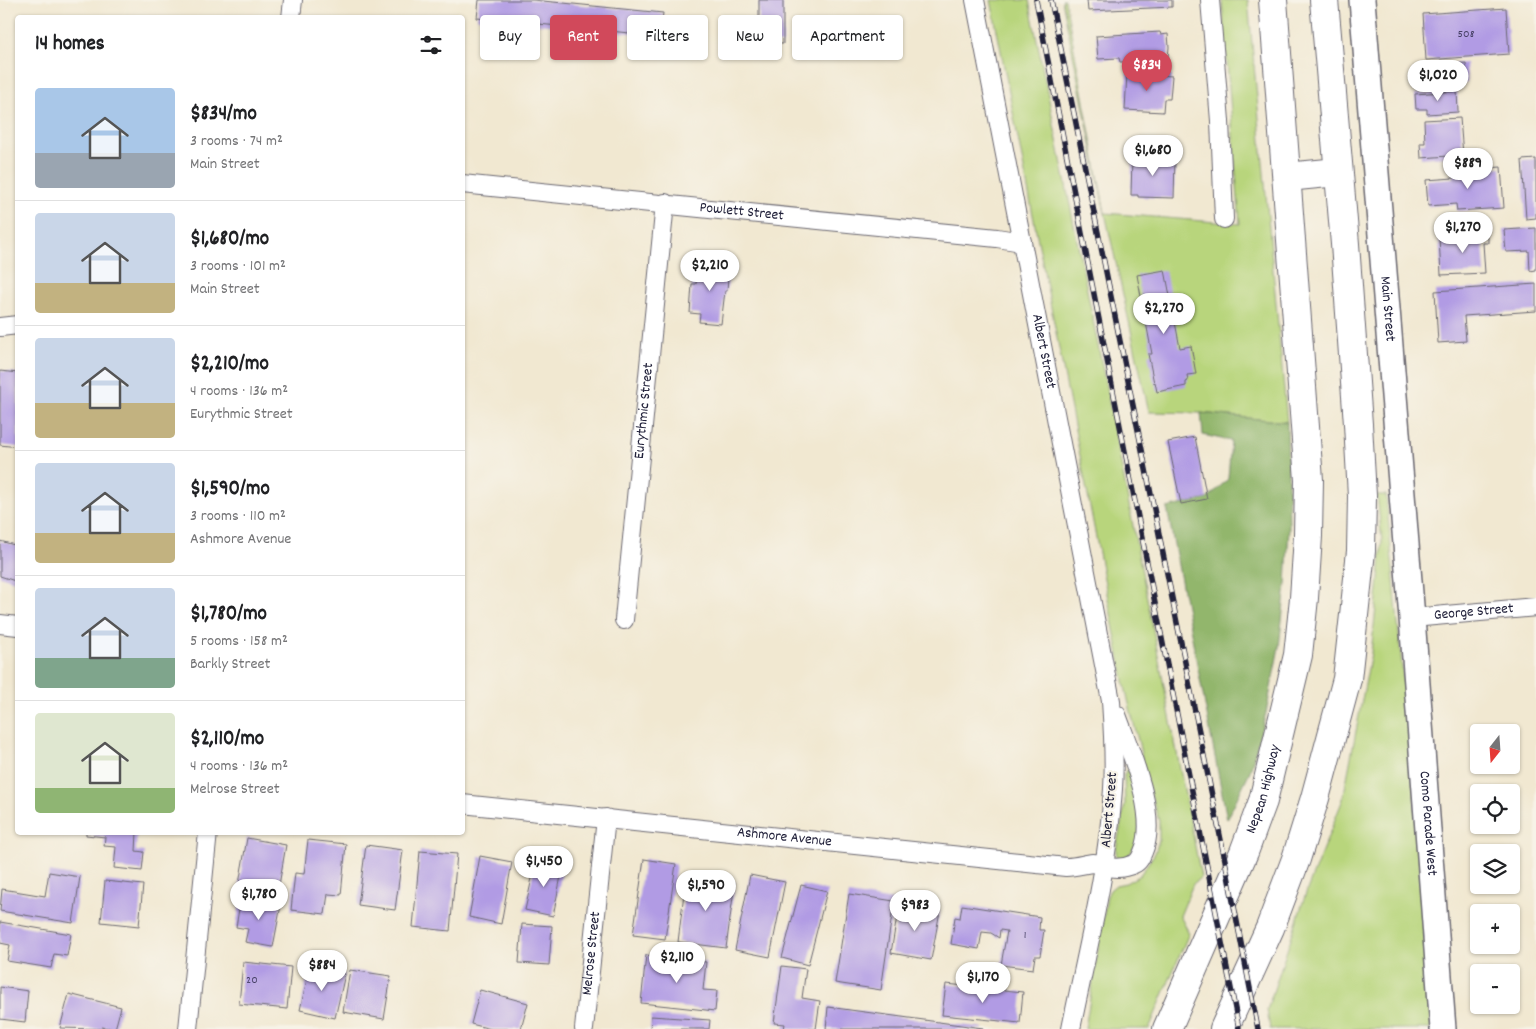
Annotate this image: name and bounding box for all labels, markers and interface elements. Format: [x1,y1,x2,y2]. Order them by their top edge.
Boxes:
chip: Buy [480,15,540,60]
chip: Rent [550,15,617,60]
chip: Filters [627,15,708,60]
chip: New [718,15,782,60]
chip: Apartment [792,15,903,60]
house number: 508 [1458,26,1475,43]
text: 14 homes [35,30,105,60]
icon: filters [417,31,445,59]
pin: $834 [1117,49,1177,92]
text: $834 [1133,54,1161,77]
pin: $1,020 [1397,59,1479,102]
text: $1,020 [1418,64,1458,87]
text: $834/mo [190,100,257,130]
icon: home [75,108,135,168]
text: 3 rooms · 74 m² [190,130,283,153]
pin: $1,680 [1112,134,1194,177]
text: $1,680 [1134,139,1172,162]
pin: $889 [1438,148,1498,190]
text: $889 [1454,152,1482,175]
text: Main Street [190,153,260,176]
street label: Powlett Street [698,197,785,227]
pin: $1,270 [1422,212,1504,254]
text: $1,270 [1445,216,1481,239]
text: $1,680/mo [190,225,269,255]
icon: home [75,233,135,293]
pin: $2,210 [669,250,751,292]
text: $2,210 [691,254,729,277]
text: 3 rooms · 101 m² [190,255,286,278]
street label: Main Street [1373,275,1401,343]
text: Main Street [190,278,260,301]
pin: $2,270 [1123,292,1205,335]
text: $2,270 [1144,297,1184,320]
street label: Albert Street [1025,312,1061,391]
text: $2,210/mo [190,350,269,380]
icon: home [75,358,135,418]
street label: Eurythmic Street [629,362,660,460]
text: 4 rooms · 136 m² [190,380,288,403]
text: Eurythmic Street [190,403,293,426]
text: $1,590/mo [190,475,270,505]
icon: home [75,483,135,543]
text: 3 rooms · 110 m² [190,505,286,528]
text: Ashmore Avenue [190,528,291,551]
street label: George Street [1433,598,1515,627]
text: $1,780/mo [190,600,267,630]
icon: home [75,608,135,668]
text: 5 rooms · 158 m² [190,630,288,653]
text: Barkly Street [190,653,270,676]
north arrow [1470,724,1520,774]
map controls [1470,724,1520,1014]
text: $2,110/mo [190,725,264,755]
icon: home [75,733,135,793]
street label: Nepean Highway [1241,742,1287,837]
text: 4 rooms · 136 m² [190,755,288,778]
street label: Como Parade West [1413,770,1442,877]
street label: Albert Street [1096,771,1124,849]
text: Melrose Street [190,778,280,801]
button: locate [1470,784,1520,834]
street label: Ashmore Avenue [736,822,833,854]
button: layers [1470,844,1520,894]
pin: $1,450 [503,846,585,888]
text: $1,450 [525,850,563,873]
pin: $1,590 [665,870,747,912]
text: $1,590 [687,874,725,897]
pin: $1,780 [218,878,300,921]
text: $1,780 [241,883,277,906]
pin: $983 [885,890,945,932]
text: $983 [901,894,929,917]
button: + [1470,904,1520,954]
street label: Melrose Street [577,910,607,996]
house number: 1 [1024,927,1026,944]
pin: $2,110 [636,942,718,984]
text: $2,110 [660,946,694,969]
pin: $884 [292,950,352,992]
text: $884 [308,954,336,977]
pin: $1,170 [942,962,1024,1004]
button: − [1470,964,1520,1014]
text: $1,170 [966,966,1000,989]
house number: 20 [246,972,258,989]

